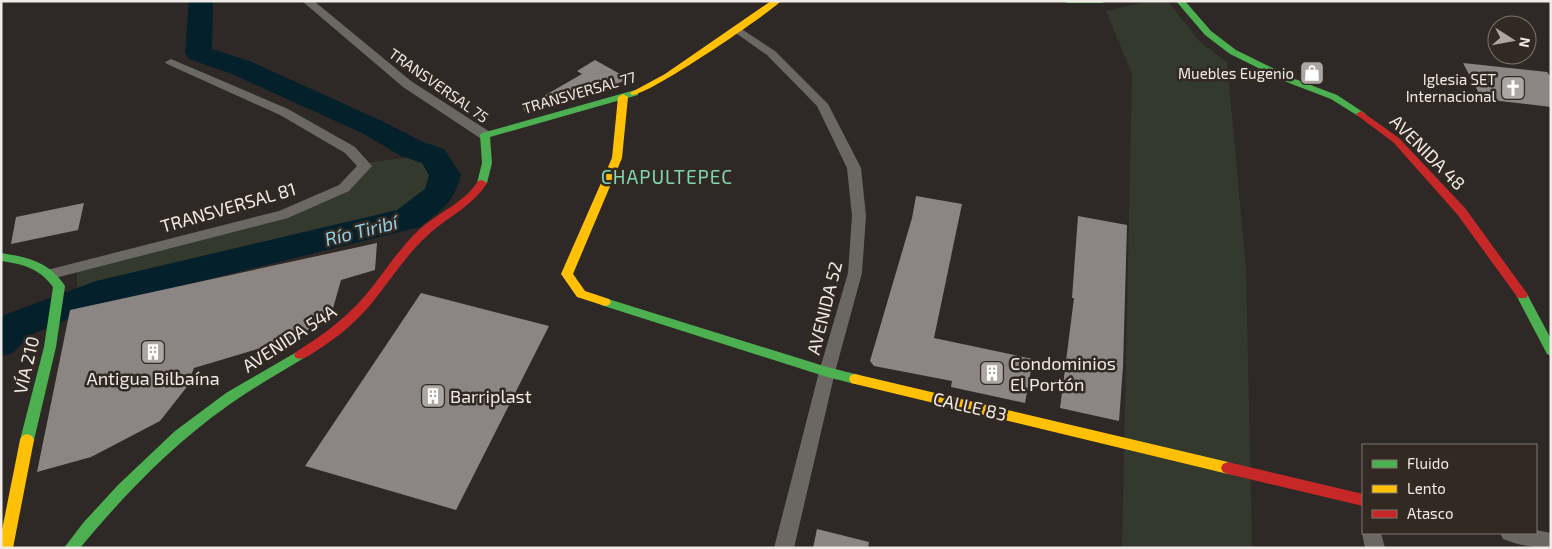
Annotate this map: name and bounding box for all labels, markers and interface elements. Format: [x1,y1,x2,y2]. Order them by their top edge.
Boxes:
north arrow [1487,15,1537,65]
text: N [1516,36,1535,49]
street label: TRANSVERSAL 75 [386,44,492,126]
shop icon: Muebles Eugenio [1299,60,1325,86]
place label: Muebles Eugenio [1178,64,1294,82]
street label: TRANSVERSAL 77 [520,67,638,117]
place label: Iglesia SET Internacional [1406,70,1497,105]
church icon: Iglesia SET Internacional [1500,75,1526,101]
street label: AVENIDA 48 [1386,110,1470,194]
district label: CHAPULTEPEC [601,165,733,188]
street label: TRANSVERSAL 81 [158,177,298,237]
water label: Río Tiribí [322,209,402,250]
street label: AVENIDA 52 [802,259,846,357]
street label: AVENIDA 54A [238,299,341,377]
street label: VÍA 210 [9,334,43,396]
building icon: Antigua Bilbaína [140,339,166,365]
place label: Condominios El Portón [1010,352,1116,395]
building icon: Condominios El Portón [979,360,1005,386]
place label: Antigua Bilbaína [86,367,220,389]
building icon: Barriplast [420,383,446,409]
place label: Barriplast [450,385,532,407]
street label: CALLE 83 [931,387,1009,425]
legend [1362,444,1537,534]
text: Fluido [1407,454,1449,472]
text: Lento [1407,479,1446,497]
text: Atasco [1407,504,1453,522]

